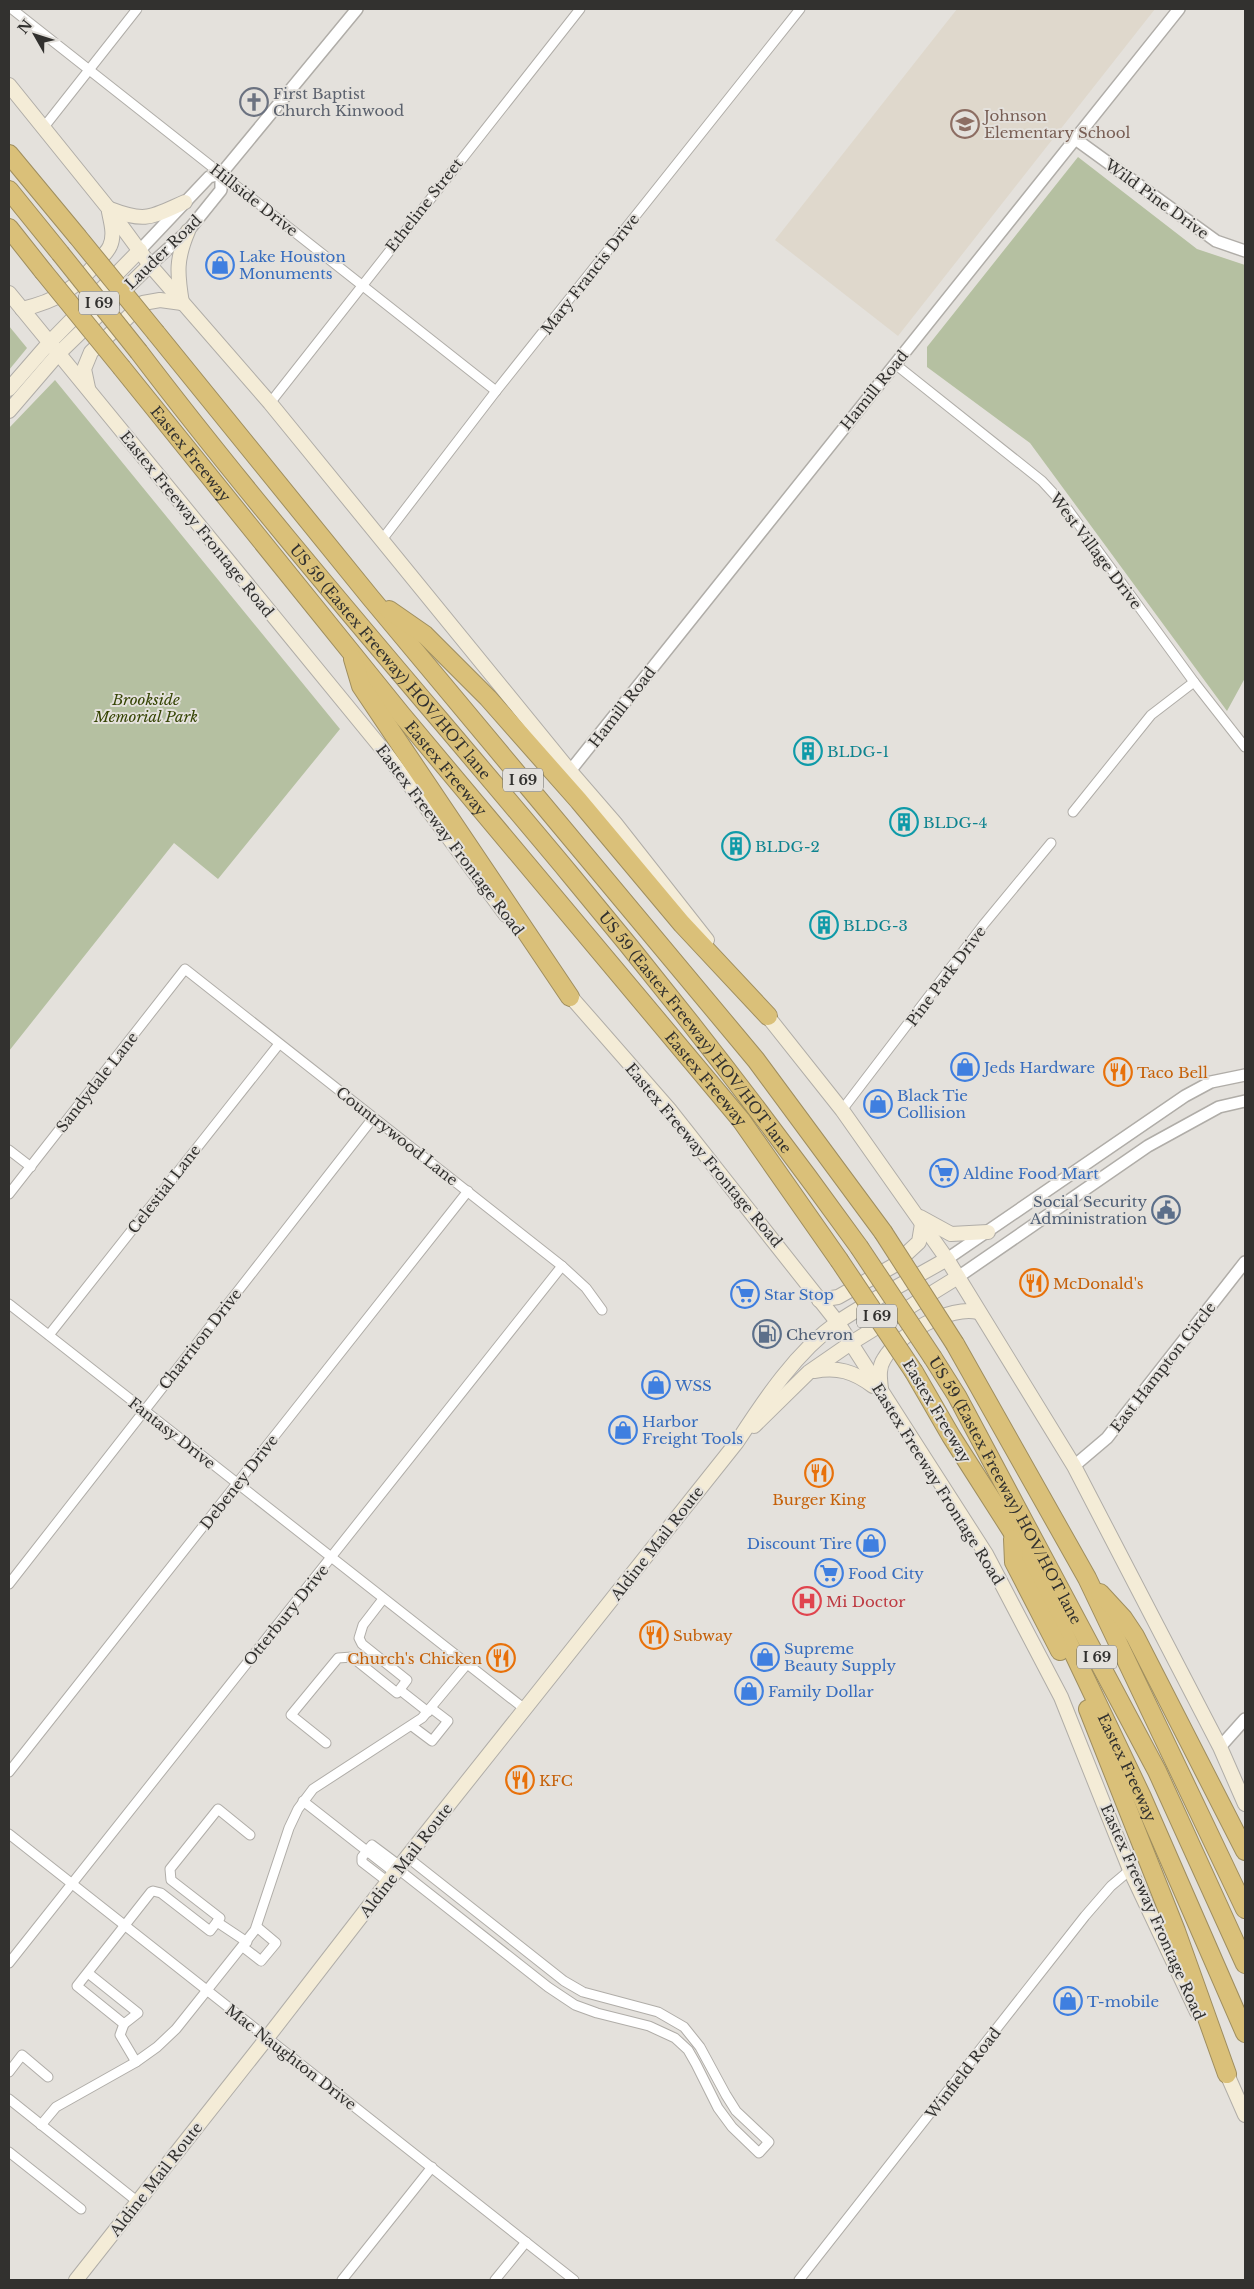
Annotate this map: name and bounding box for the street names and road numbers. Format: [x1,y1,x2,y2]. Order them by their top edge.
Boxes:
street label: Etheline Street [381,154,467,256]
street label: Wild Pine Drive [1101,154,1213,243]
street label: Hillside Drive [206,160,302,240]
street label: Mary Francis Drive [537,210,643,338]
street label: Lauder Road [121,211,205,293]
road number: I 69 [79,292,119,314]
street label: Hamill Road [836,346,912,434]
street label: Eastex Freeway [147,402,236,506]
street label: Eastex Freeway Frontage Road [116,427,278,621]
street label: West Village Drive [1045,488,1146,613]
street label: US 59 (Eastex Freeway) HOV/HOT lane [287,539,495,783]
street label: Hamill Road [585,663,659,751]
street label: Eastex Freeway [401,717,491,819]
street label: Eastex Freeway Frontage Road [372,741,528,939]
road number: I 69 [503,768,543,792]
street label: US 59 (Eastex Freeway) HOV/HOT lane [595,907,795,1157]
street label: Pine Park Drive [902,922,990,1030]
street label: Sandydale Lane [52,1028,142,1136]
street label: Eastex Freeway [660,1028,750,1130]
street label: Eastex Freeway Frontage Road [621,1059,787,1251]
street label: Countrywood Lane [332,1083,462,1189]
street label: Celestial Lane [123,1141,205,1237]
street label: Charriton Drive [155,1285,245,1393]
street label: East Hampton Circle [1106,1298,1220,1436]
road number: I 69 [857,1304,897,1328]
street label: US 59 (Eastex Freeway) HOV/HOT lane [925,1353,1086,1627]
street label: Eastex Freeway [899,1356,976,1467]
street label: Eastex Freeway Frontage Road [868,1380,1008,1588]
street label: Fantasy Drive [125,1393,219,1473]
street label: Debeney Drive [196,1431,282,1533]
street label: Aldine Mail Route [606,1482,707,1605]
street label: Otterbury Drive [239,1561,333,1669]
road number: I 69 [1077,1645,1117,1668]
street label: Eastex Freeway [1094,1710,1161,1825]
street label: Aldine Mail Route [355,1799,456,1922]
street label: Eastex Freeway Frontage Road [1097,1801,1209,2023]
street label: Mac Naughton Drive [222,2000,360,2114]
street label: Winfield Road [921,2024,1005,2123]
street label: Aldine Mail Route [105,2118,206,2241]

